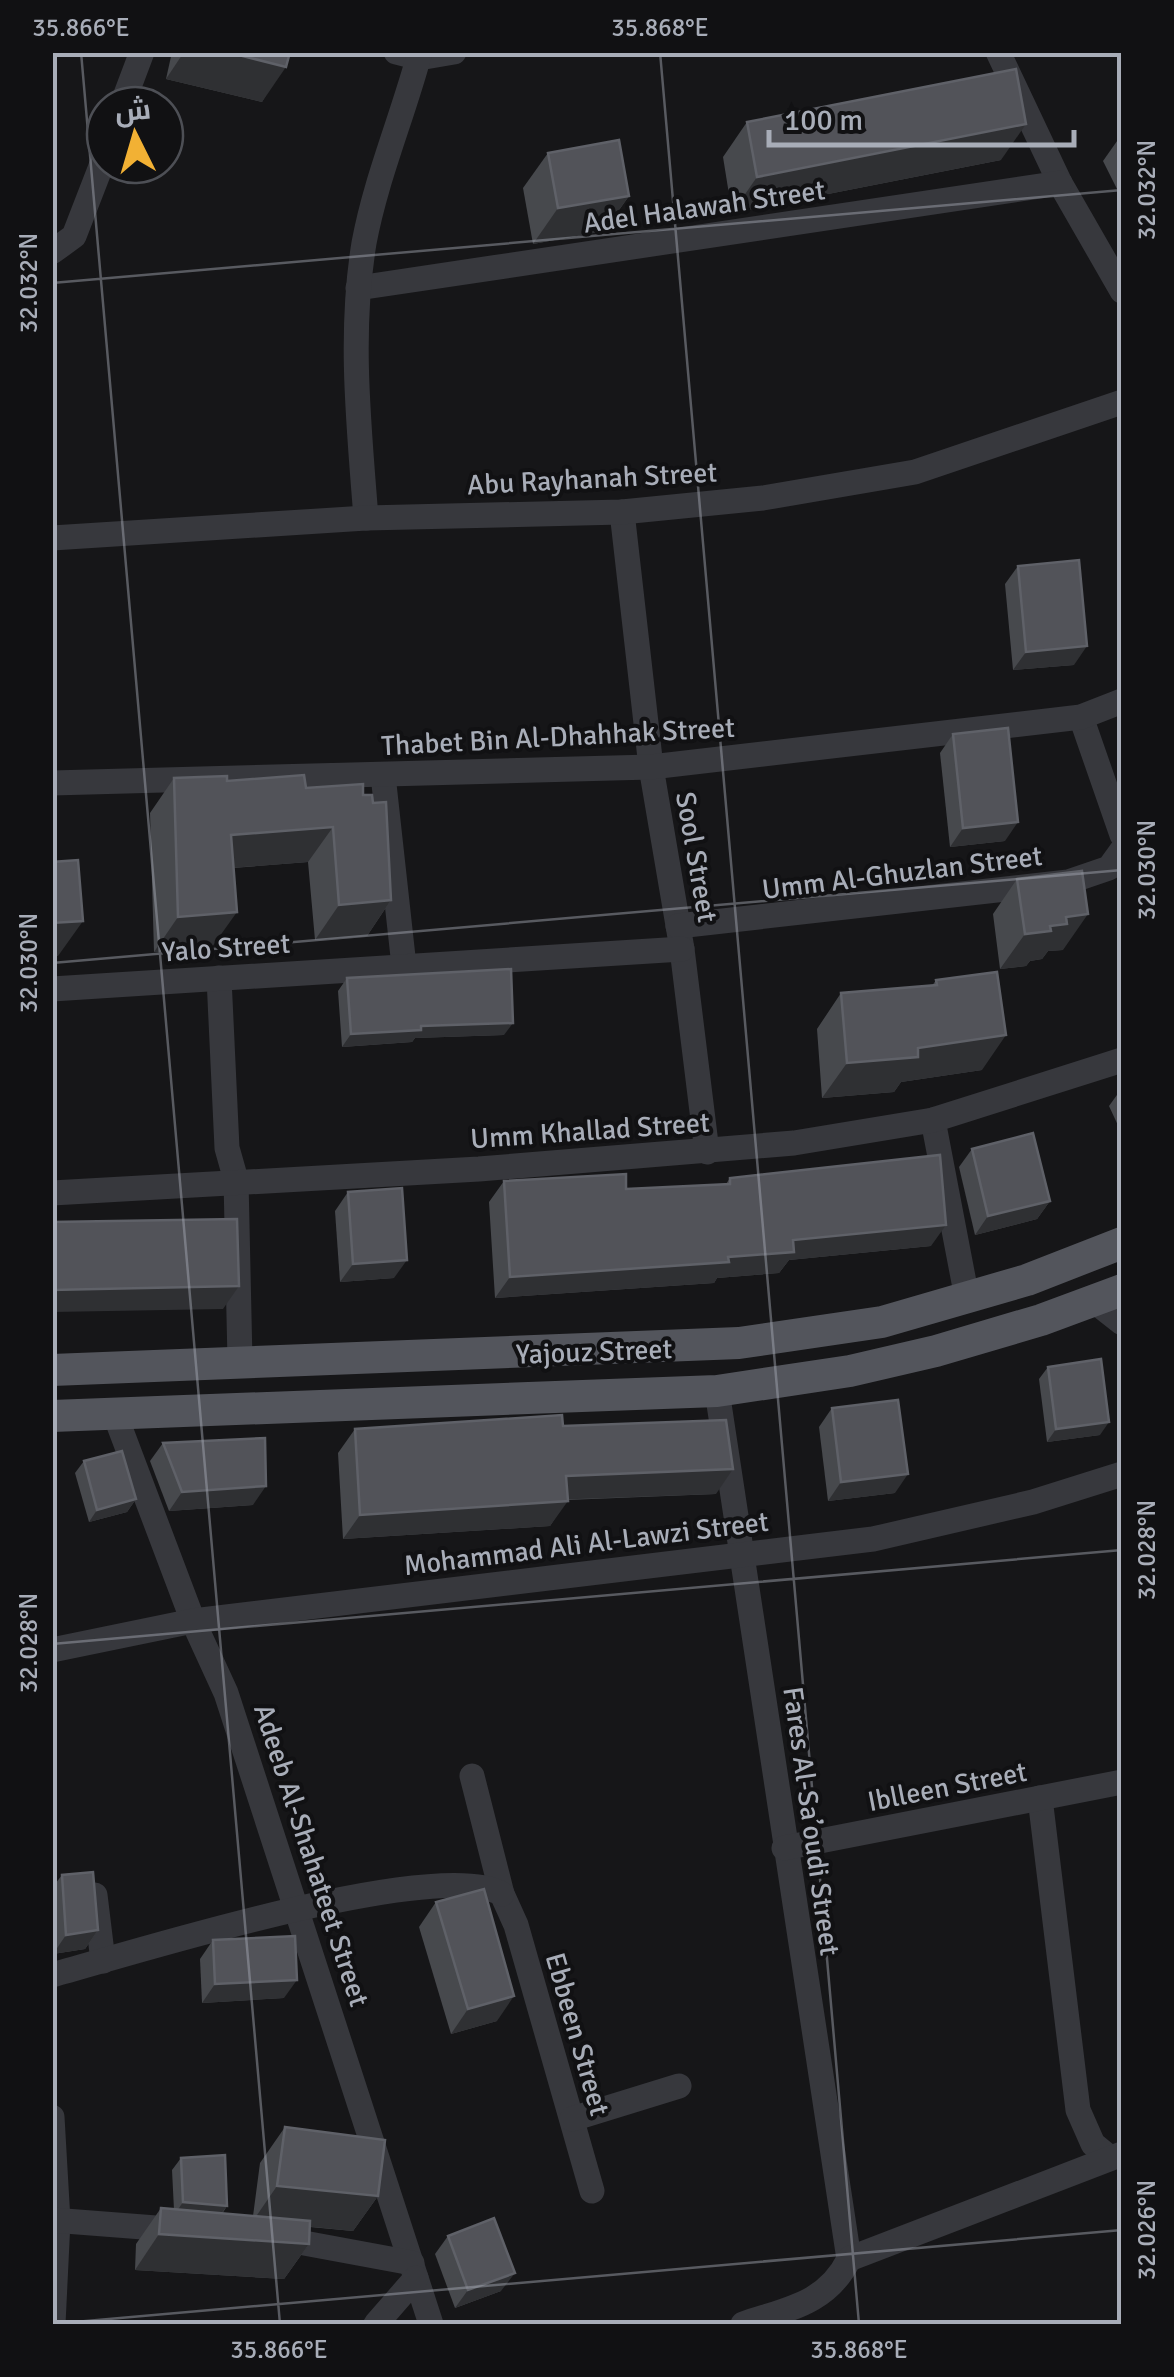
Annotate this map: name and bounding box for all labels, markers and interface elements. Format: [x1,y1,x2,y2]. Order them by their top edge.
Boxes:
text: 35.866°E [32,12,130,43]
text: 35.868°E [611,12,709,43]
north arrow [85,85,185,185]
scale bar [769,85,1074,147]
text: ش [114,93,152,130]
text: 100 m [784,102,863,139]
text: 32.032°N [1131,140,1162,240]
street label: Adel Halawah Street [581,173,827,241]
text: 32.032°N [13,233,44,333]
street label: Abu Rayhanah Street [466,455,718,503]
street label: Thabet Bin Al-Dhahhak Street [380,711,736,763]
street label: Sool Street [668,789,724,925]
text: 32.030°N [1131,820,1162,920]
street label: Umm Al-Ghuzlan Street [760,839,1044,907]
text: 32.030°N [13,913,44,1013]
street label: Yalo Street [161,927,292,969]
street label: Umm Khallad Street [469,1106,711,1156]
street label: Yajouz Street [515,1332,673,1372]
text: 32.028°N [1131,1500,1162,1600]
street label: Mohammad Ali Al-Lawzi Street [402,1505,771,1583]
text: 32.028°N [13,1593,44,1693]
street label: Fares Al-Sa’oudi Street [775,1685,847,1958]
street label: Adeeb Al-Shahateet Street [246,1700,376,2011]
street label: Iblleen Street [865,1755,1030,1819]
street label: Ebbeen Street [538,1949,617,2120]
text: 32.026°N [1131,2180,1162,2280]
text: 35.866°E [230,2334,328,2365]
text: 35.868°E [810,2334,908,2365]

